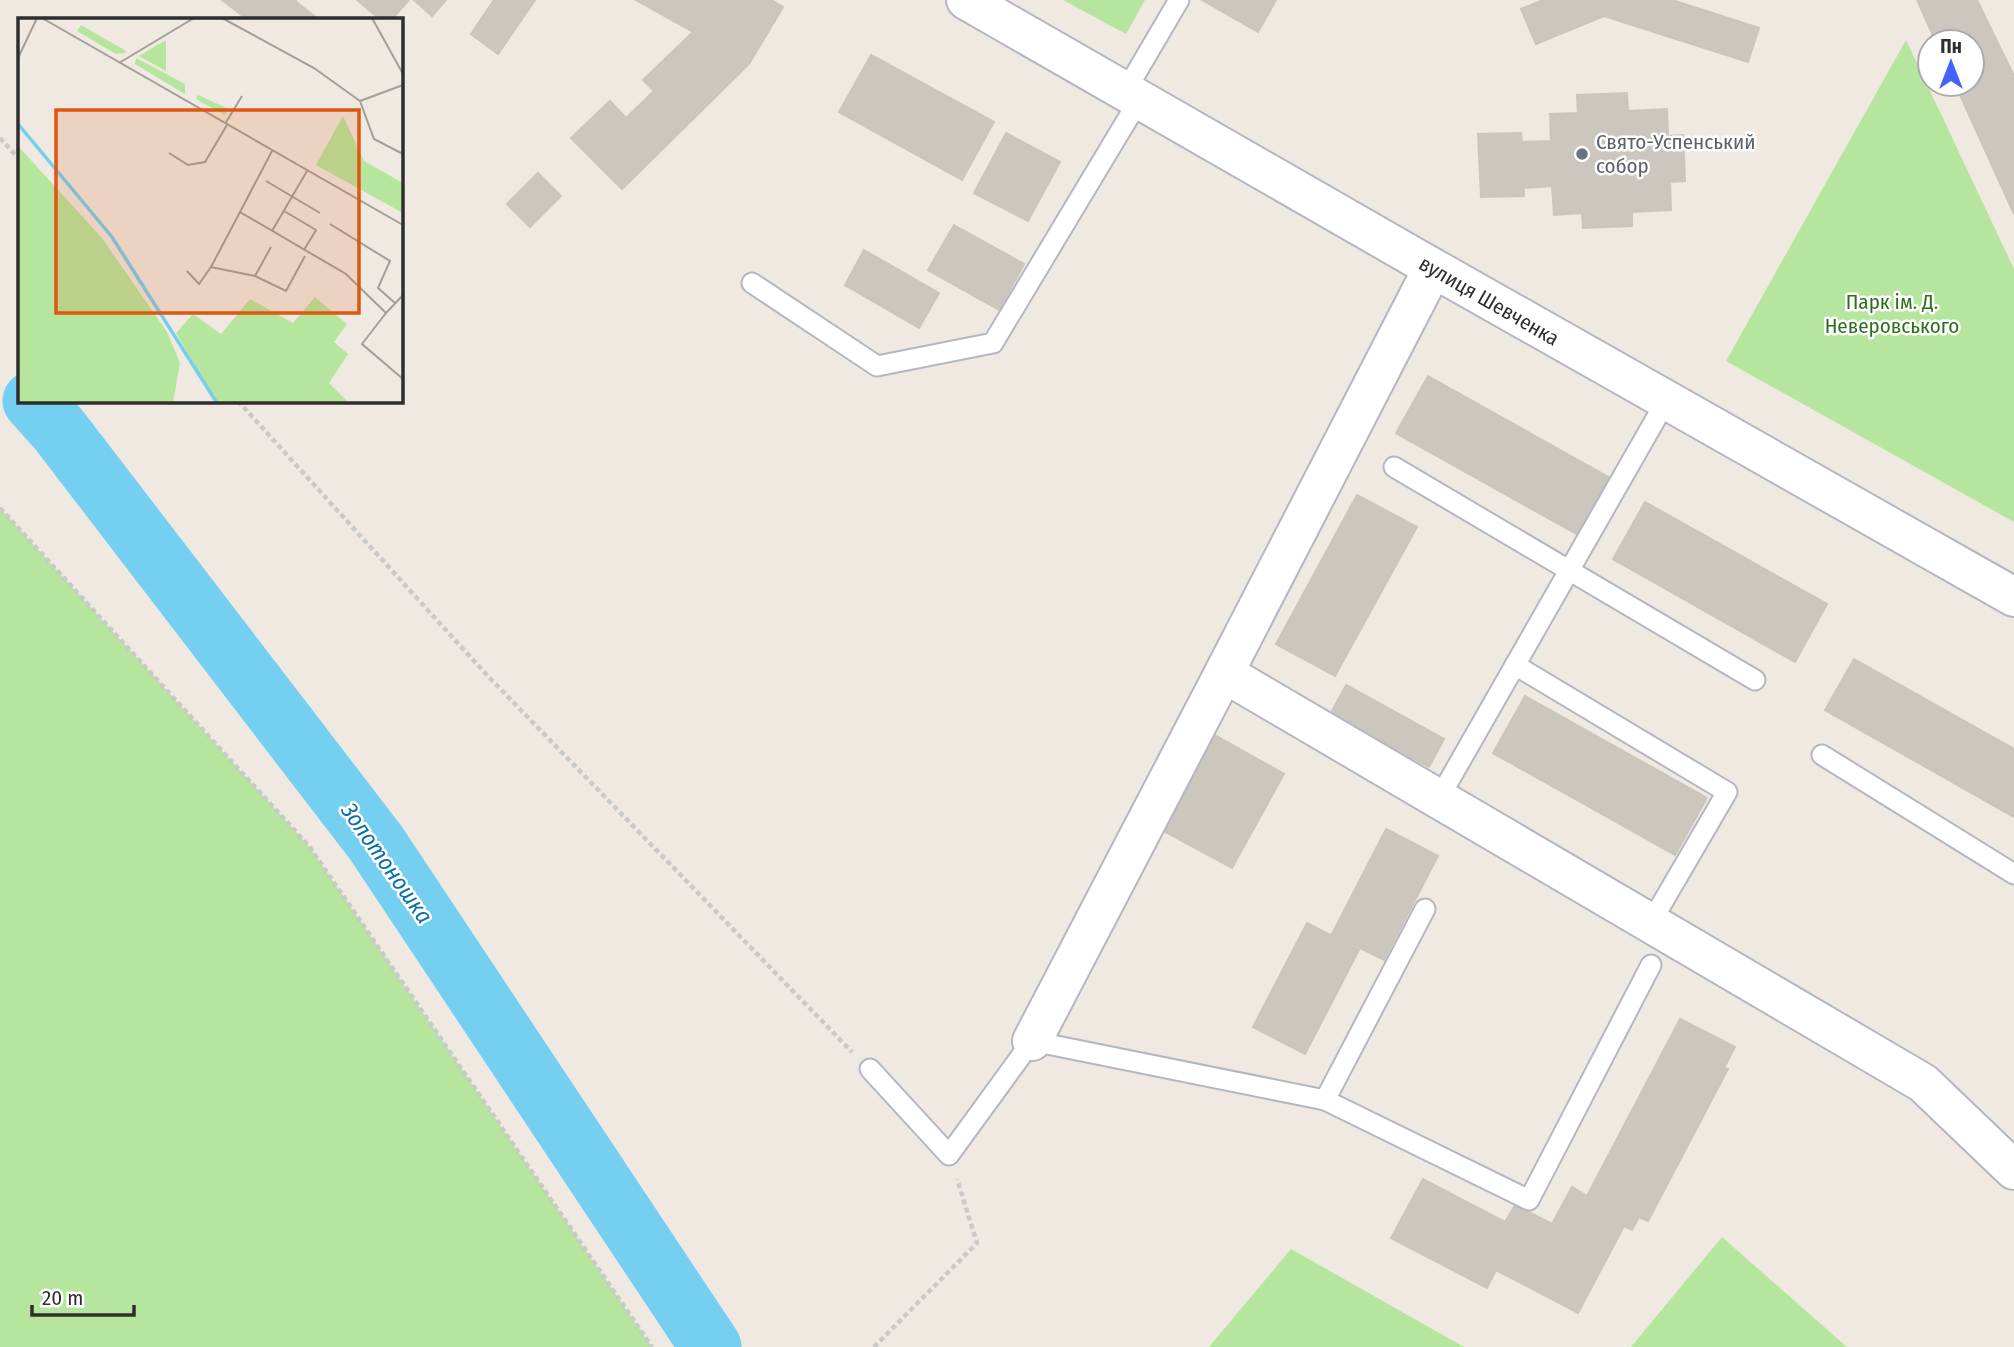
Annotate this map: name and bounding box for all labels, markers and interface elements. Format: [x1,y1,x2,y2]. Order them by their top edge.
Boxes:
inset map [18,18,402,402]
north arrow [1916,28,1986,98]
text: Пн [1940,35,1962,58]
place label: Свято-Успенський собор [1596,129,1755,179]
marker: Свято-Успенський собор [1574,146,1590,162]
street label: вулиця Шевченка [1414,250,1564,352]
park label: Парк ім. Д. Неверовського [1825,289,1959,339]
water label: Золотоношка [335,796,439,929]
scale bar [32,1274,133,1318]
text: 20 m [42,1285,83,1311]

